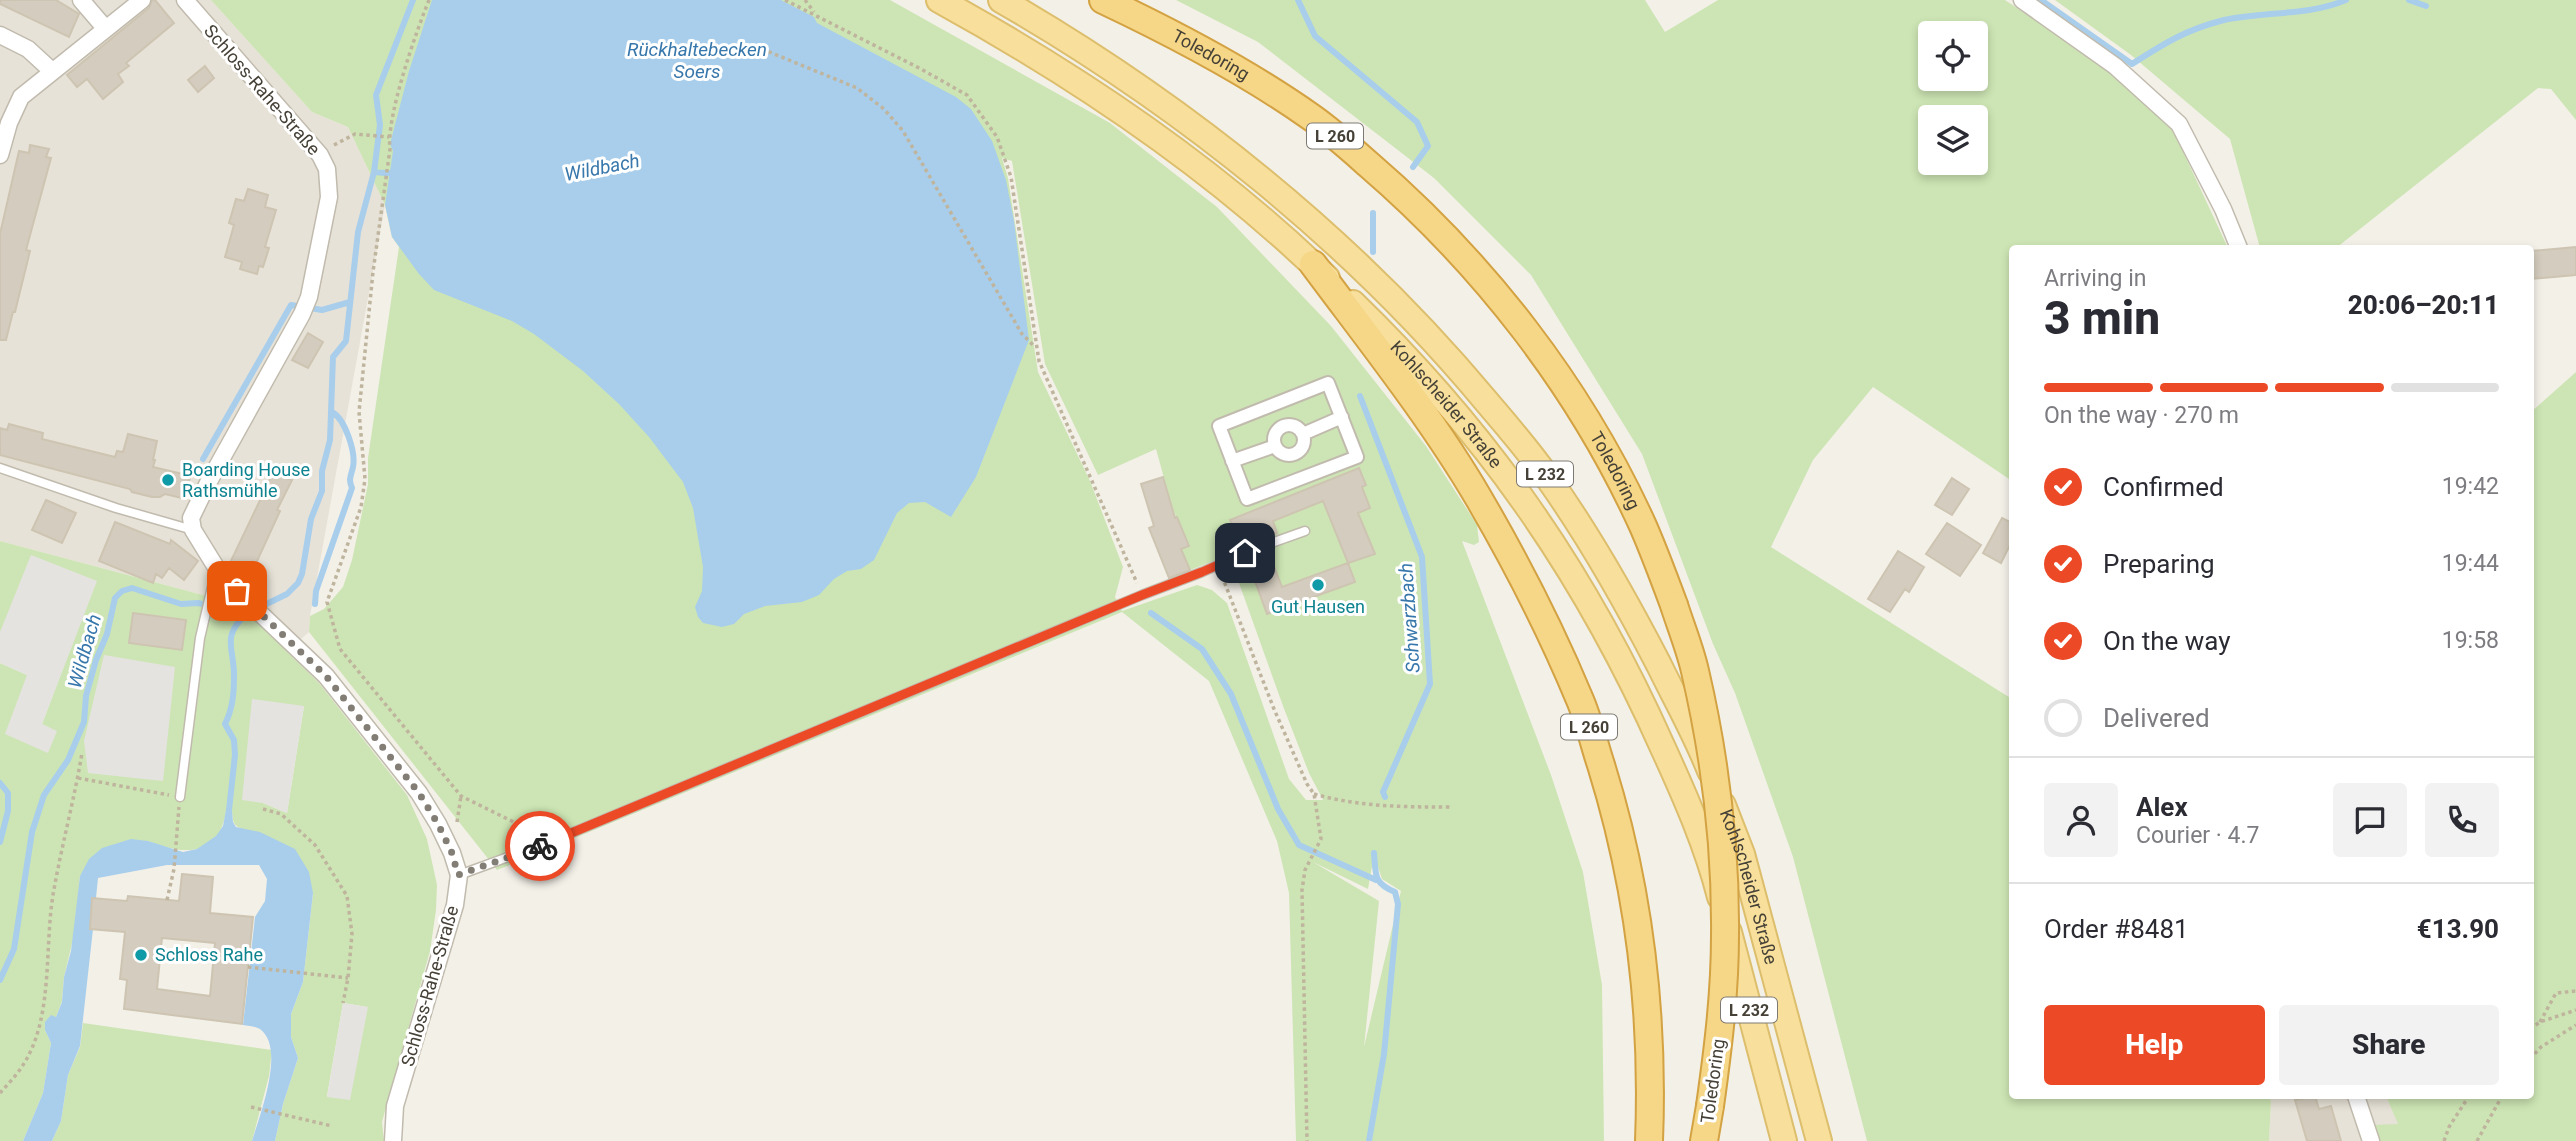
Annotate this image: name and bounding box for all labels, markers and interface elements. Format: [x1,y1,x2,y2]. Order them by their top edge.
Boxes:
street label: Schloss-Rahe-Straße [200,20,325,159]
map controls [1918,21,1988,175]
button: locate [1918,21,1988,91]
street label: Toledoring [1169,25,1253,85]
water label: Rückhaltebecken Soers [627,38,767,83]
button: layers [1918,105,1988,175]
road number: L 260 [1307,124,1363,148]
water label: Wildbach [563,149,642,186]
text: Arriving in [2044,265,2147,292]
text: 20:06–20:11 [2348,290,2499,320]
text: 3 min [2044,291,2160,345]
street label: Kohlscheider Straße [1386,336,1507,472]
text: On the way · 270 m [2044,402,2239,429]
street label: Toledoring [1586,428,1645,513]
place label: Boarding House Rathsmühle [182,459,310,501]
road number: L 232 [1517,461,1573,486]
icon: check [2044,468,2082,506]
marker: Boarding House Rathsmühle [160,472,176,488]
text: Confirmed [2103,472,2224,502]
text: 19:42 [2442,473,2499,500]
pin [1215,523,1275,583]
icon: home [1226,534,1264,572]
icon: check [2044,545,2082,583]
text: Preparing [2103,549,2215,579]
text: 19:44 [2442,550,2499,577]
pin [207,561,267,621]
water label: Schwarzbach [1394,562,1425,674]
icon: bag [218,572,256,610]
marker: Gut Hausen [1310,577,1326,593]
place label: Gut Hausen [1271,596,1365,617]
water label: Wildbach [63,611,106,691]
icon: check [2044,622,2082,660]
text: On the way [2103,626,2231,656]
text: 19:58 [2442,627,2499,654]
text: Delivered [2103,703,2210,733]
road number: L 260 [1561,714,1617,740]
button: person [2044,783,2118,857]
button: chat [2333,783,2407,857]
button: phone [2425,783,2499,857]
text: Alex [2136,792,2188,822]
street label: Kohlscheider Straße [1716,806,1782,967]
courier [505,811,575,881]
text: Courier · 4.7 [2136,822,2259,849]
icon: bike [521,827,559,865]
street label: Schloss-Rahe-Straße [397,903,462,1068]
text: Order #8481 [2044,914,2189,944]
text: €13.90 [2417,914,2499,944]
place label: Schloss Rahe [155,944,263,965]
marker: Schloss Rahe [133,947,149,963]
road number: L 232 [1721,998,1777,1022]
button: Help [2044,1005,2265,1085]
button: Share [2279,1005,2499,1085]
street label: Toledoring [1696,1037,1729,1124]

